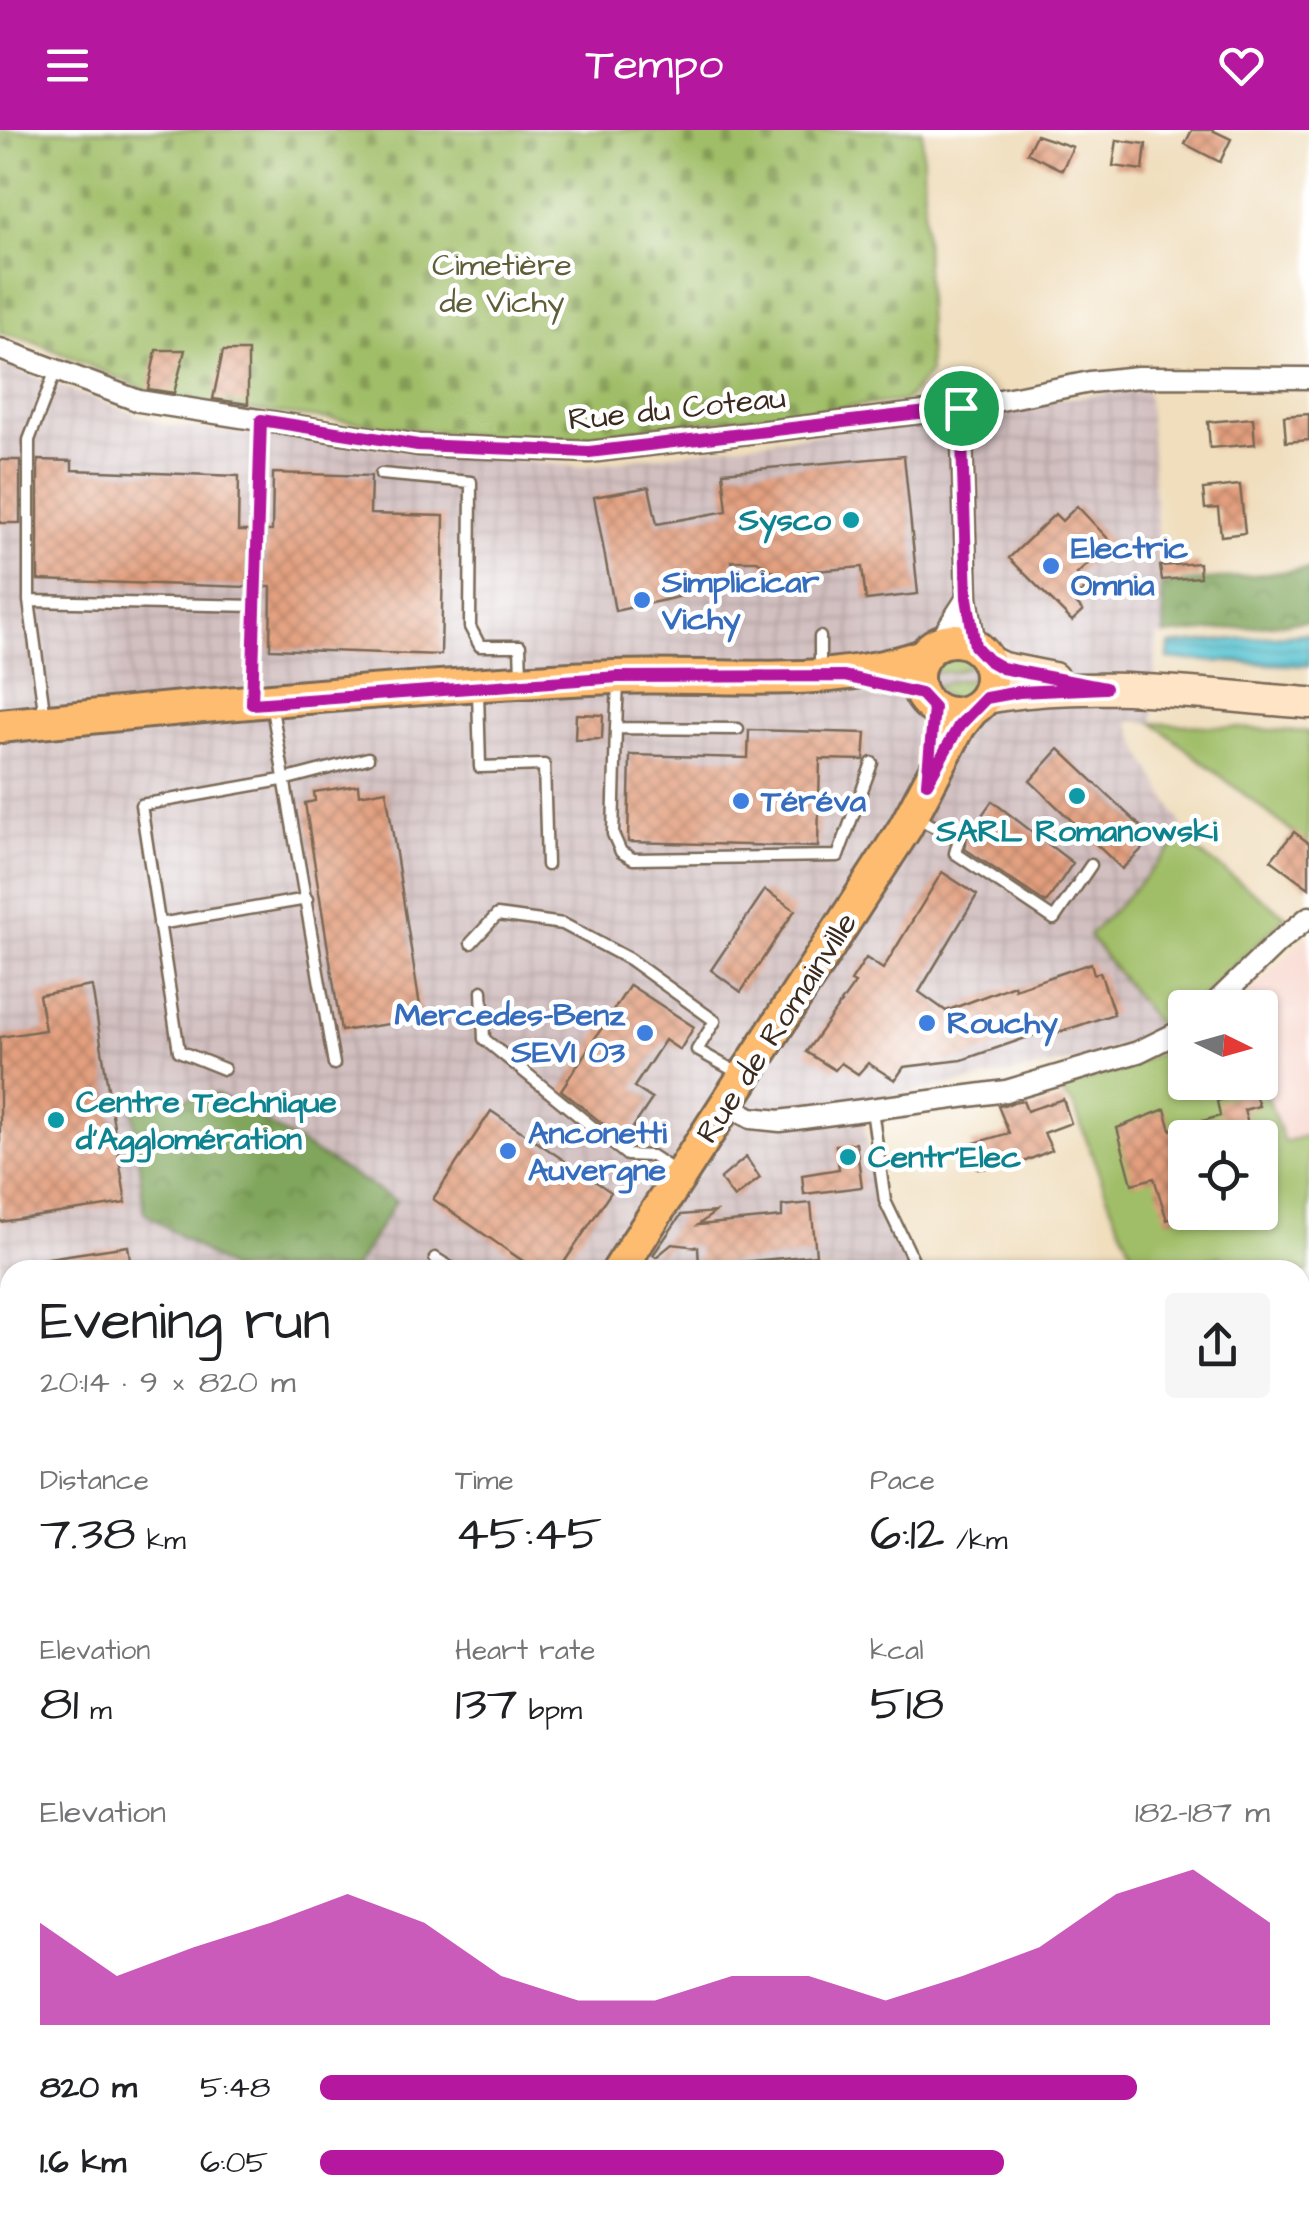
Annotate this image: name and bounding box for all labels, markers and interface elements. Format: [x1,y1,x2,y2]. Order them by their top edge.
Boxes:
text: Tempo [586,34,723,96]
icon: menu [40,38,95,93]
icon: heart [1214,38,1269,93]
park label: Cimetière de Vichy [432,243,572,325]
pin [919,366,1004,451]
street label: Rue du Coteau [566,375,788,443]
icon: arrive [934,381,989,436]
place label: Sysco [738,498,832,544]
marker: Sysco [840,509,862,531]
place label: Electric Omnia [1071,526,1188,608]
marker: Electric Omnia [1040,555,1062,577]
place label: Simplicicar Vichy [661,560,820,643]
marker: Simplicicar Vichy [631,589,653,611]
place label: Téréva [760,779,867,824]
marker: SARL Romanowski [1066,785,1088,807]
marker: Téréva [730,790,752,812]
place label: SARL Romanowski [935,809,1218,854]
street label: Rue de Romainville [685,904,869,1152]
north arrow [1168,990,1278,1100]
map controls [1168,990,1278,1230]
place label: Mercedes-Benz SEVI 03 [394,993,626,1075]
place label: Rouchy [947,1001,1058,1047]
marker: Rouchy [916,1012,938,1034]
marker: Mercedes-Benz SEVI 03 [634,1022,656,1044]
place label: Centre Technique d'Agglomération [75,1080,337,1163]
marker: Centre Technique d'Agglomération [45,1109,67,1131]
place label: Anconetti Auvergne [528,1111,667,1194]
button: locate [1168,1120,1278,1230]
place label: Centr'Elec [868,1135,1021,1180]
marker: Anconetti Auvergne [497,1140,519,1162]
marker: Centr'Elec [837,1146,859,1168]
text: Evening run [40,1284,330,1360]
button: share [1165,1293,1270,1398]
text: 20:14 · 9 × 820 m [40,1360,296,1405]
text: Distance [40,1461,149,1500]
text: Time [455,1461,514,1500]
text: Pace [870,1461,935,1500]
text: 7.38 [40,1500,136,1569]
text: 45:45 [455,1500,602,1569]
text: 6:12 [870,1500,945,1569]
text: km [136,1521,186,1560]
text: /km [945,1521,1008,1560]
text: Elevation [40,1631,150,1670]
text: Heart rate [455,1631,596,1670]
text: kcal [870,1631,924,1670]
text: 81 [40,1670,79,1739]
text: 137 [455,1670,518,1739]
text: 518 [870,1670,944,1739]
text: m [79,1691,112,1730]
text: bpm [518,1691,582,1730]
text: Elevation [40,1790,166,1835]
text: 182–187 m [1135,1790,1270,1835]
text: 820 m [40,2065,137,2110]
text: 5:48 [200,2065,271,2110]
text: 1.6 km [40,2140,126,2185]
text: 6:05 [200,2140,268,2185]

